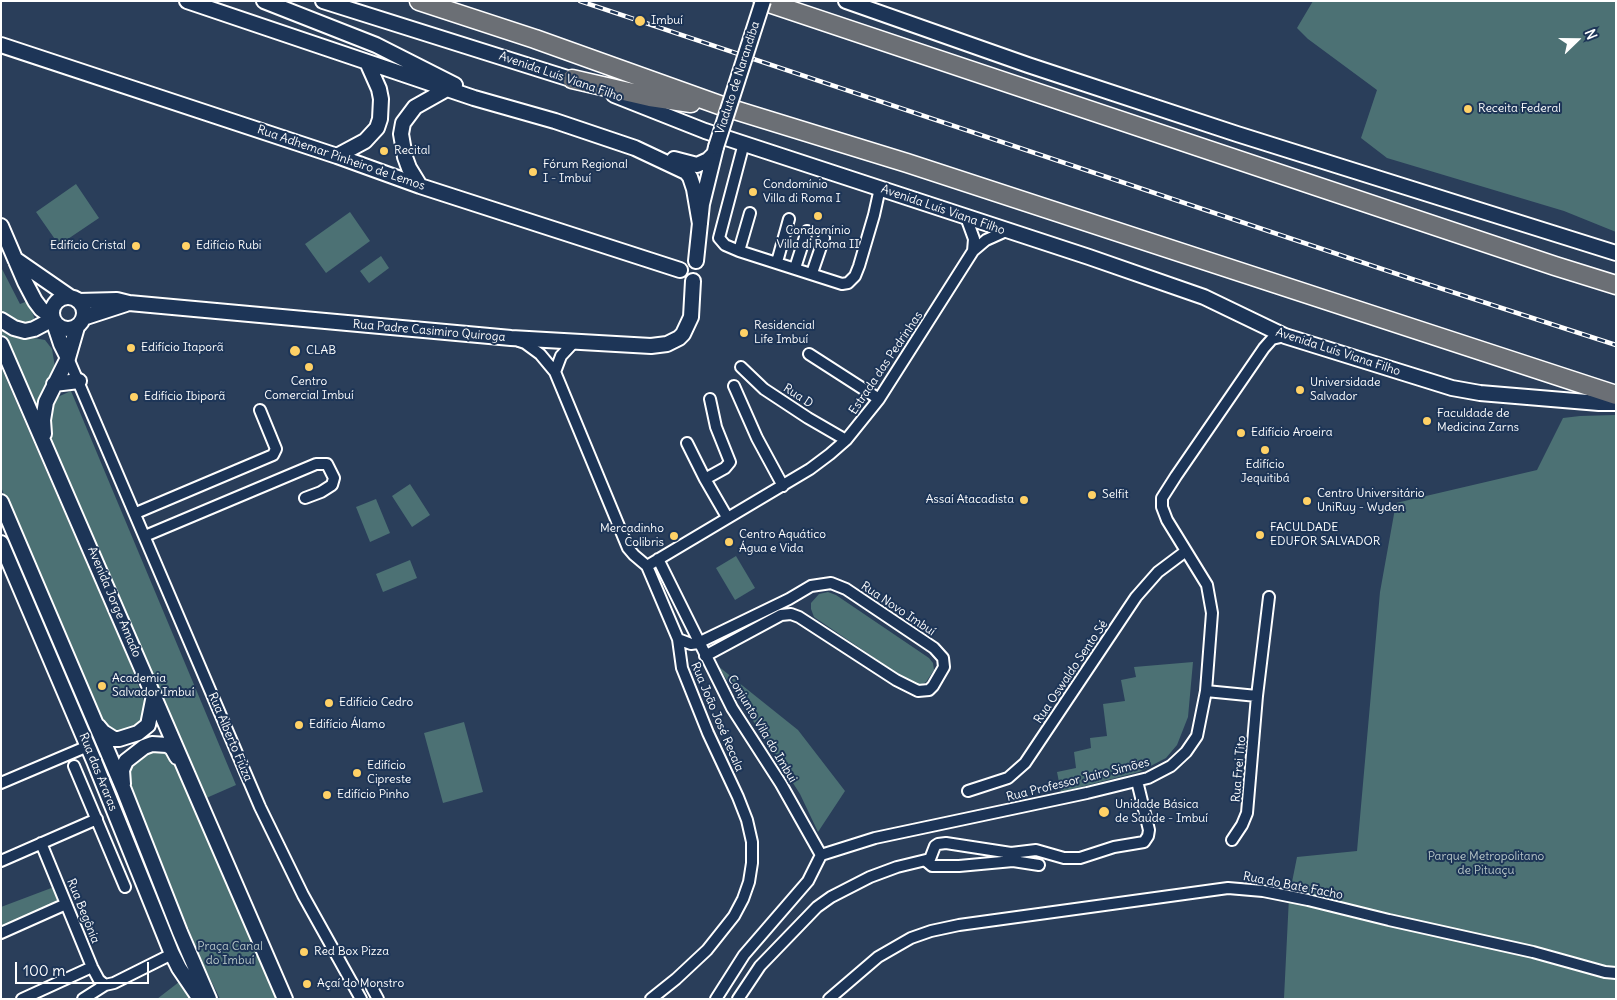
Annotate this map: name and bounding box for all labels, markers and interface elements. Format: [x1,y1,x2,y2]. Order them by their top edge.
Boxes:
marker: Imbuí [633,14,647,28]
place label: Imbuí [651,14,683,28]
north arrow [1552,15,1602,65]
street label: Viaduto de Narandiba [713,20,763,136]
text: N [1581,27,1601,42]
street label: Avenida Luís Viana Filho [497,49,625,105]
place label: Receita Federal [1478,102,1561,116]
marker: Receita Federal [1462,103,1474,115]
street label: Rua Adhemar Pinheiro de Lemos [255,122,427,194]
place label: Recital [394,144,430,158]
marker: Recital [378,145,390,157]
place label: Fórum Regional I - Imbuí [543,158,628,186]
marker: Fórum Regional I - Imbuí [527,166,539,178]
place label: Condomínio Villa di Roma I [763,178,841,206]
street label: Avenida Luís Viana Filho [879,182,1007,238]
marker: Condomínio Villa di Roma I [747,186,759,198]
marker: Condomínio Villa di Roma II [812,210,824,222]
place label: Condomínio Villa di Roma II [777,224,859,252]
place label: Edifício Cristal [50,239,126,253]
place label: Edifício Rubi [196,239,262,253]
marker: Edifício Cristal [130,240,142,252]
marker: Edifício Rubi [180,240,192,252]
street label: Estrada das Pedrinhas [846,309,926,417]
street label: Rua Padre Casimiro Quiroga [352,317,506,345]
place label: Residencial Life Imbuí [754,319,815,347]
street label: Avenida Luís Viana Filho [1274,325,1402,379]
marker: Residencial Life Imbuí [738,327,750,339]
place label: Edifício Itaporã [141,341,224,355]
marker: Edifício Itaporã [125,342,137,354]
marker: CLAB [288,344,302,358]
place label: CLAB [306,344,336,358]
marker: Centro Comercial Imbuí [303,361,315,373]
place label: Centro Comercial Imbuí [264,375,354,403]
place label: Universidade Salvador [1310,376,1380,404]
street label: Rua D [780,381,816,411]
marker: Universidade Salvador [1294,384,1306,396]
place label: Edifício Ibiporã [144,390,225,404]
marker: Edifício Ibiporã [128,391,140,403]
place label: Faculdade de Medicina Zarns [1437,407,1519,435]
marker: Faculdade de Medicina Zarns [1421,415,1433,427]
place label: Edifício Aroeira [1251,426,1333,440]
marker: Edifício Aroeira [1235,427,1247,439]
marker: Edifício Jequitibá [1259,444,1271,456]
place label: Edifício Jequitibá [1240,458,1290,486]
place label: Centro Universitário UniRuy - Wyden [1317,487,1425,515]
place label: Selfit [1102,488,1128,502]
marker: Selfit [1086,489,1098,501]
place label: Assaí Atacadista [926,493,1014,507]
marker: Assaí Atacadista [1018,494,1030,506]
marker: Centro Universitário UniRuy - Wyden [1301,495,1313,507]
place label: FACULDADE EDUFOR SALVADOR [1270,521,1380,549]
place label: Mercadinho Colibris [600,522,664,550]
place label: Centro Aquático Água e Vida [739,528,826,556]
marker: FACULDADE EDUFOR SALVADOR [1254,529,1266,541]
marker: Mercadinho Colibris [668,530,680,542]
marker: Centro Aquático Água e Vida [723,536,735,548]
street label: Avenida Jorge Amado [84,545,144,659]
street label: Rua Novo Imbuí [858,579,938,639]
street label: Rua Oswaldo Sento Sé [1031,618,1111,726]
street label: Rua João José Recala [687,660,747,774]
place label: Academia Salvador Imbuí [112,672,194,700]
street label: Conjunto Vila do Imbui [724,673,800,785]
marker: Academia Salvador Imbuí [96,680,108,692]
street label: Rua Alberto Fiúza [205,690,255,784]
place label: Edifício Cedro [339,696,413,710]
marker: Edifício Cedro [323,697,335,709]
place label: Edifício Álamo [309,718,385,732]
marker: Edifício Álamo [293,719,305,731]
street label: Rua das Araras [76,731,120,813]
street label: Rua Frei Tito [1229,735,1249,803]
street label: Rua Professor Jairo Simões [1005,755,1151,805]
place label: Edifício Cipreste [367,759,411,787]
marker: Edifício Cipreste [351,767,363,779]
place label: Edifício Pinho [337,788,409,802]
marker: Edifício Pinho [321,789,333,801]
place label: Unidade Básica de Saúde - Imbuí [1115,798,1208,826]
marker: Unidade Básica de Saúde - Imbuí [1097,805,1111,819]
park label: Parque Metropolitano de Pituaçu [1428,850,1544,878]
street label: Rua do Bate Facho [1242,869,1344,903]
street label: Rua Begônia [63,877,103,945]
park label: Praça Canal do Imbuí [197,940,263,968]
place label: Red Box Pizza [314,945,389,959]
marker: Red Box Pizza [298,946,310,958]
scale bar [18,952,151,984]
text: 100 m [23,961,65,980]
place label: Açaí do Monstro [317,977,404,991]
marker: Açaí do Monstro [301,978,313,990]

